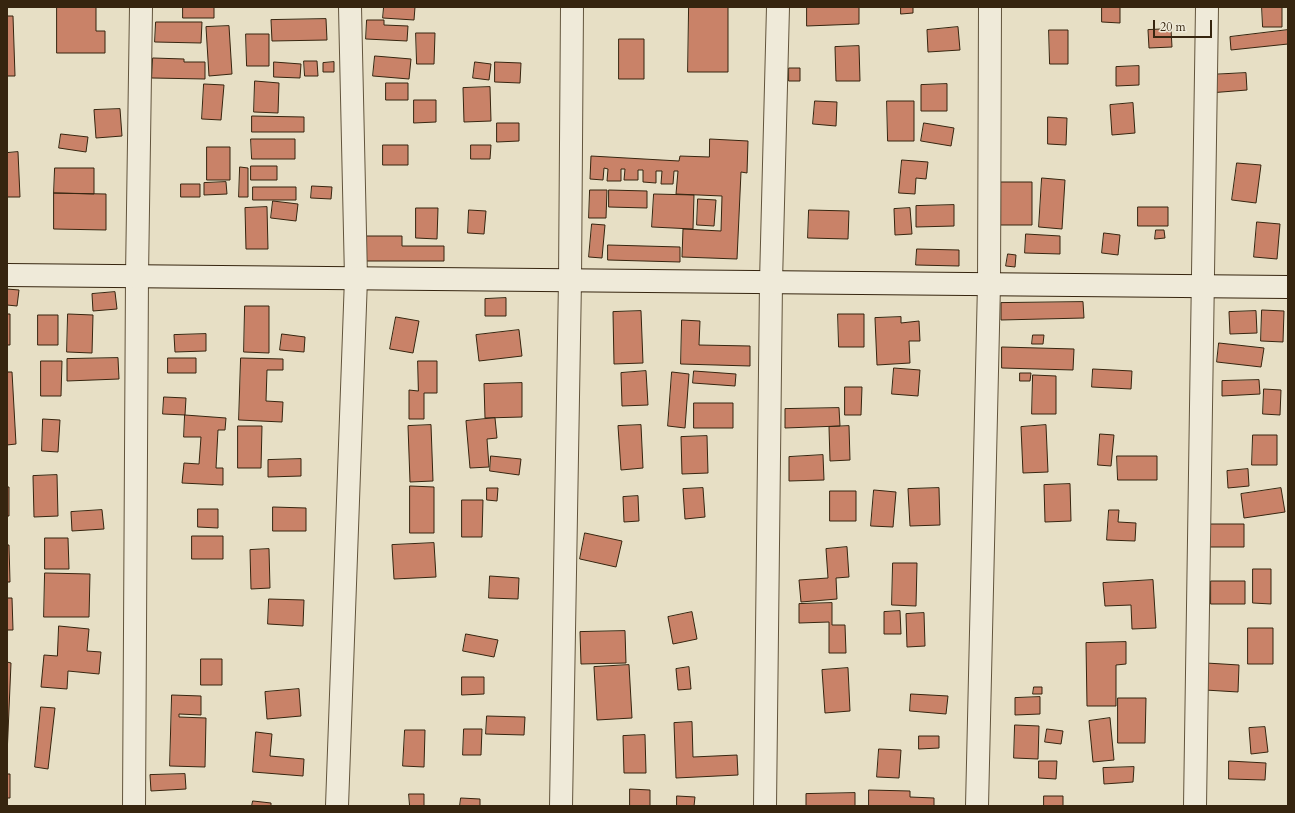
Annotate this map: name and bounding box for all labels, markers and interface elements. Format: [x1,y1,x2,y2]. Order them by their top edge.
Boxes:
scale bar [1155,12,1214,38]
text: 20 m [1160,19,1186,35]

